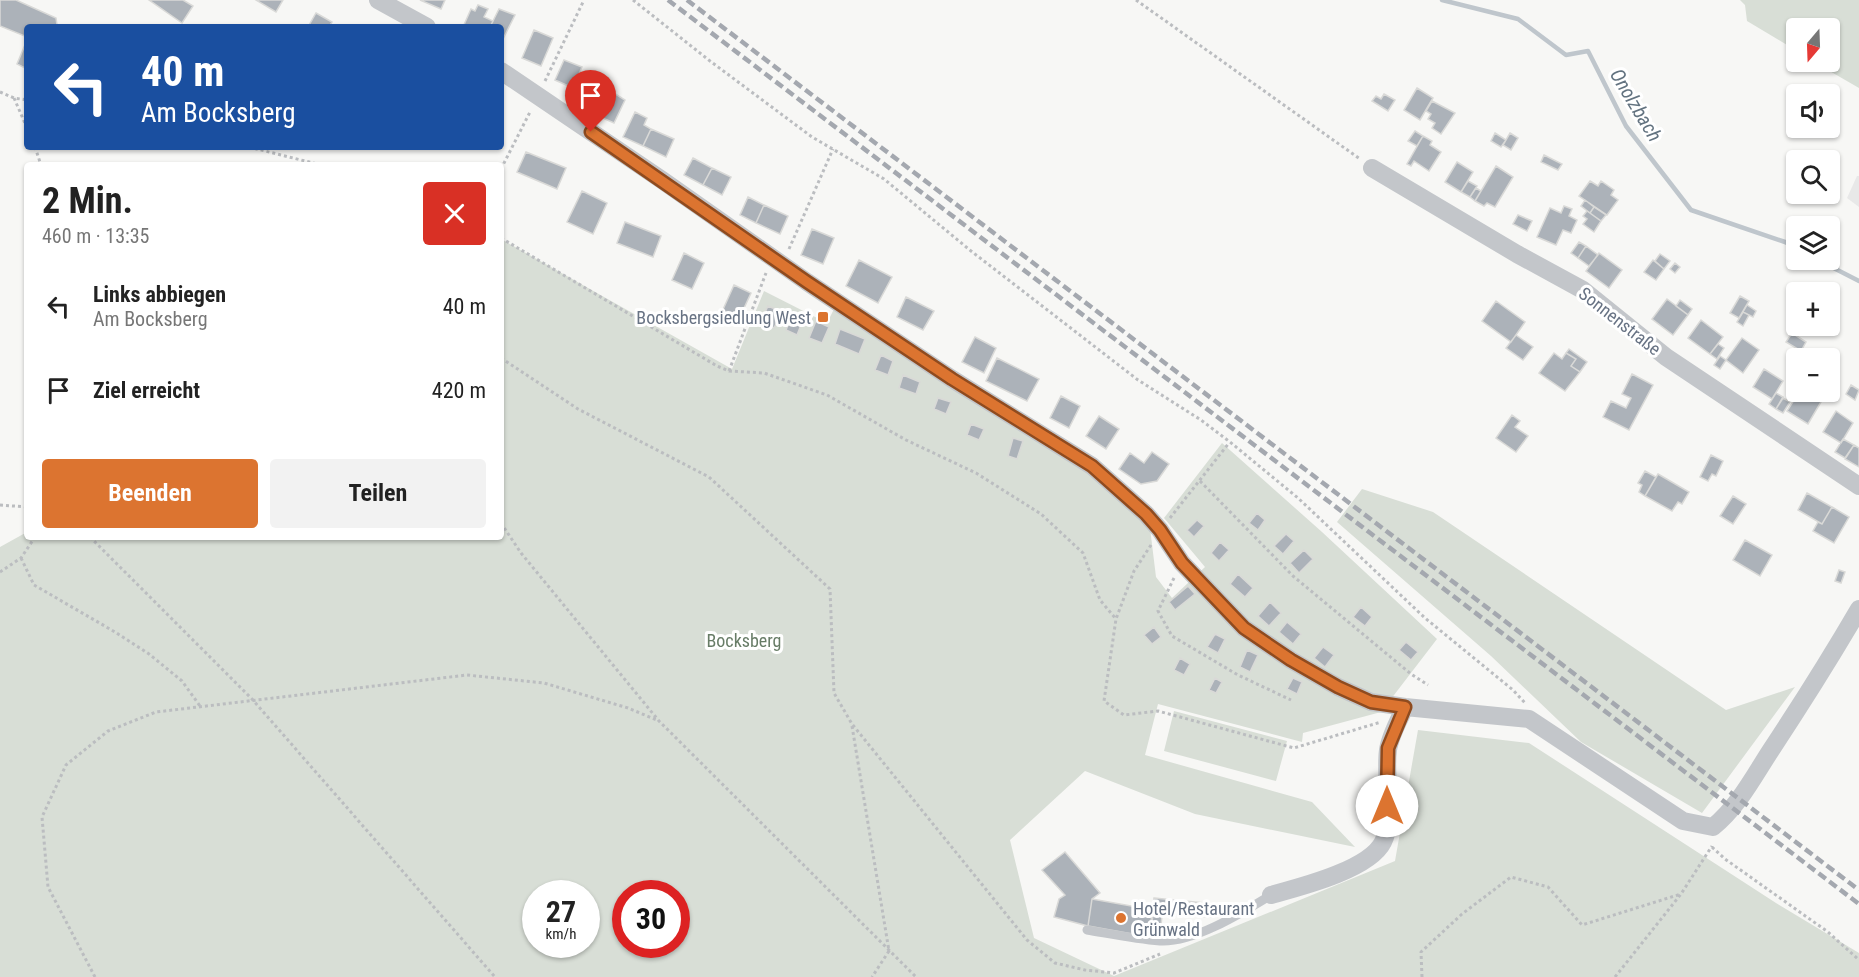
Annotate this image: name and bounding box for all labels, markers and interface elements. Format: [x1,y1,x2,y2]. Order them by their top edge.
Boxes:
north arrow [1786,18,1840,72]
map controls [1786,18,1840,402]
text: 40 m [141,47,224,96]
icon: left [42,48,120,126]
water label: Onolzbach [1605,64,1667,146]
pin [565,70,616,132]
icon: arrive [574,79,607,112]
button: sound [1786,84,1840,138]
text: Am Bocksberg [141,97,296,129]
button: search [1786,150,1840,204]
text: 2 Min. [42,180,133,222]
button: close [423,182,486,245]
button: layers [1786,216,1840,270]
text: 460 m · 13:35 [42,224,149,248]
text: Links abbiegen [93,282,226,307]
button: + [1786,282,1840,336]
street label: Sonnenstraße [1575,283,1665,359]
icon: left [42,290,75,323]
text: 40 m [443,294,486,319]
text: Am Bocksberg [93,307,208,331]
place label: Bocksbergsiedlung West [636,307,811,328]
marker: Bocksbergsiedlung West [816,310,830,324]
button: − [1786,348,1840,402]
icon: arrive [42,374,75,407]
text: Ziel erreicht [93,378,200,403]
text: 420 m [432,378,486,403]
button: Beenden [42,459,258,528]
button: Teilen [270,459,486,528]
park label: Bocksberg [706,630,782,651]
position arrow [1355,774,1419,838]
speed limit sign: 30 [612,880,690,958]
text: 27 [546,894,576,929]
place label: Hotel/Restaurant Grünwald [1133,898,1254,940]
marker: Hotel/Restaurant Grünwald [1114,911,1128,925]
text: km/h [546,925,576,943]

